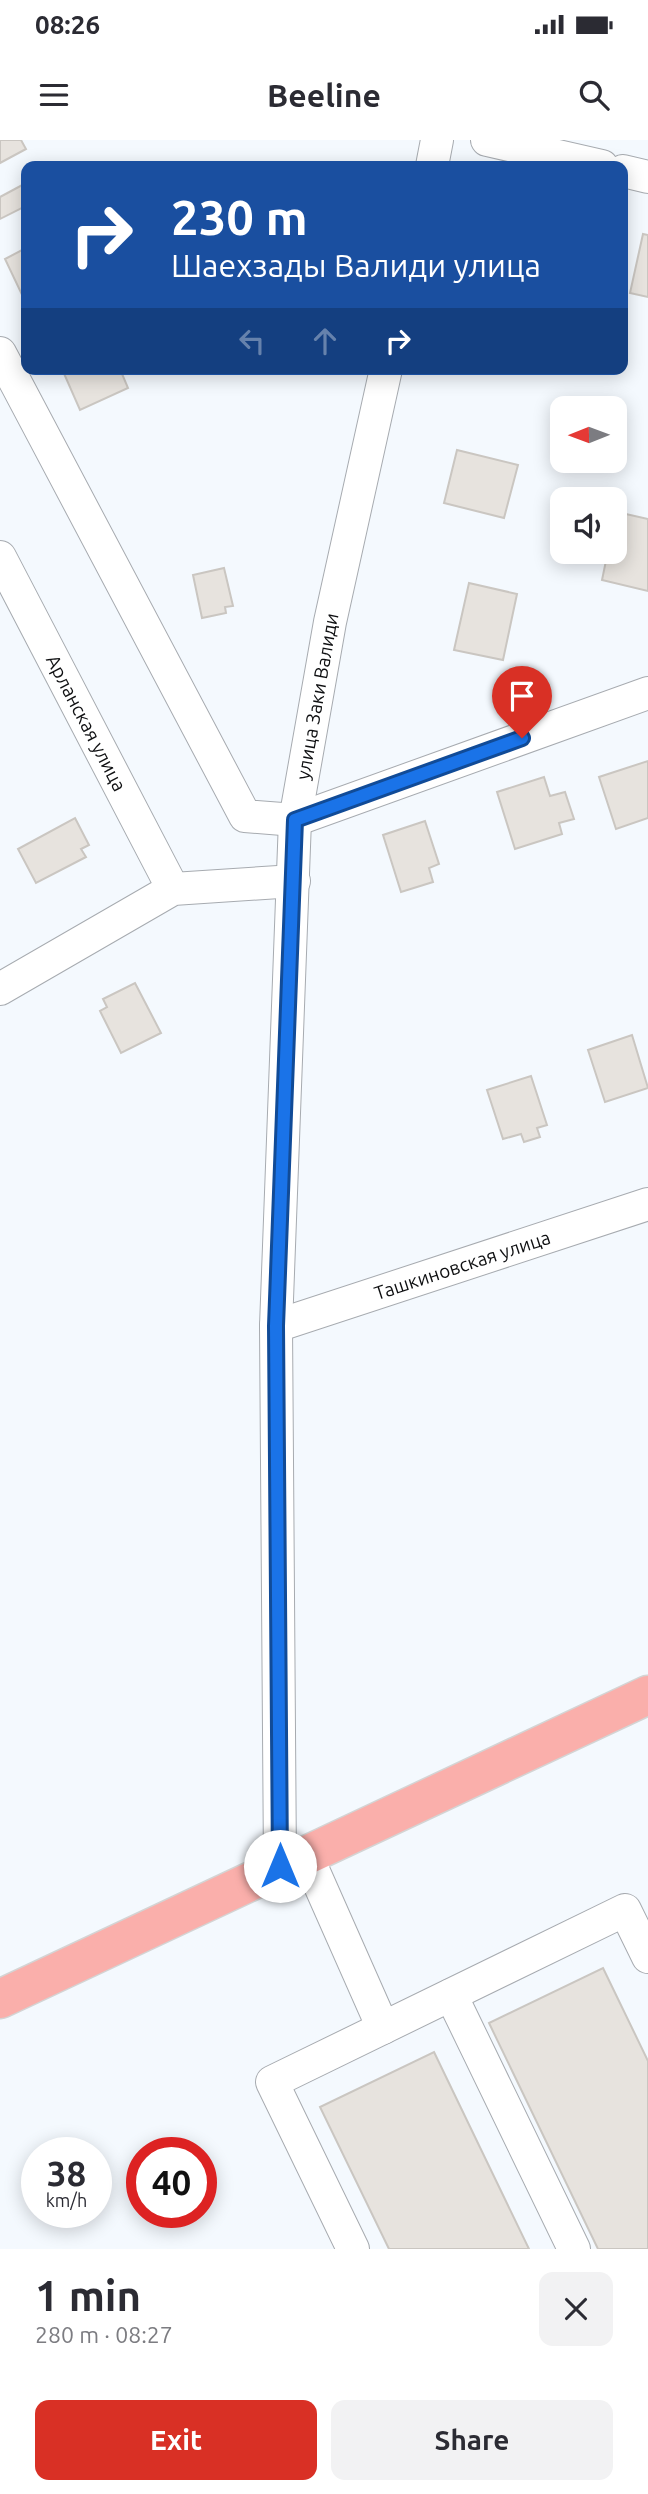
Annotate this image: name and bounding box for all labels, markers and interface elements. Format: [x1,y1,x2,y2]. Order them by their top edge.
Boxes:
text: 08:26 [35,10,100,39]
icon: menu [35,76,73,114]
icon: search [575,76,613,114]
text: Beeline [267,77,381,113]
icon: right [56,189,147,280]
text: 230 m [171,189,308,244]
text: Шаехзады Валиди улица [171,247,541,283]
icon: left [233,322,271,360]
icon: ahead [306,322,344,360]
icon: right [379,322,417,360]
north arrow [550,396,626,472]
map controls [550,396,627,564]
button: sound [550,487,627,564]
street label: улица Заки Валиди [291,611,343,781]
street label: Арланская улица [42,651,131,795]
pin [492,666,552,738]
icon: arrive [503,677,541,715]
street label: Ташкиновская улица [371,1226,553,1304]
position arrow [243,1829,317,1903]
speed limit sign: 40 [126,2137,217,2228]
text: 38 [47,2153,86,2193]
text: km/h [46,2190,87,2210]
text: 1 min [35,2272,141,2319]
button: close [539,2272,613,2346]
text: 280 m · 08:27 [35,2322,173,2347]
button: Exit [35,2400,317,2480]
button: Share [331,2400,613,2480]

